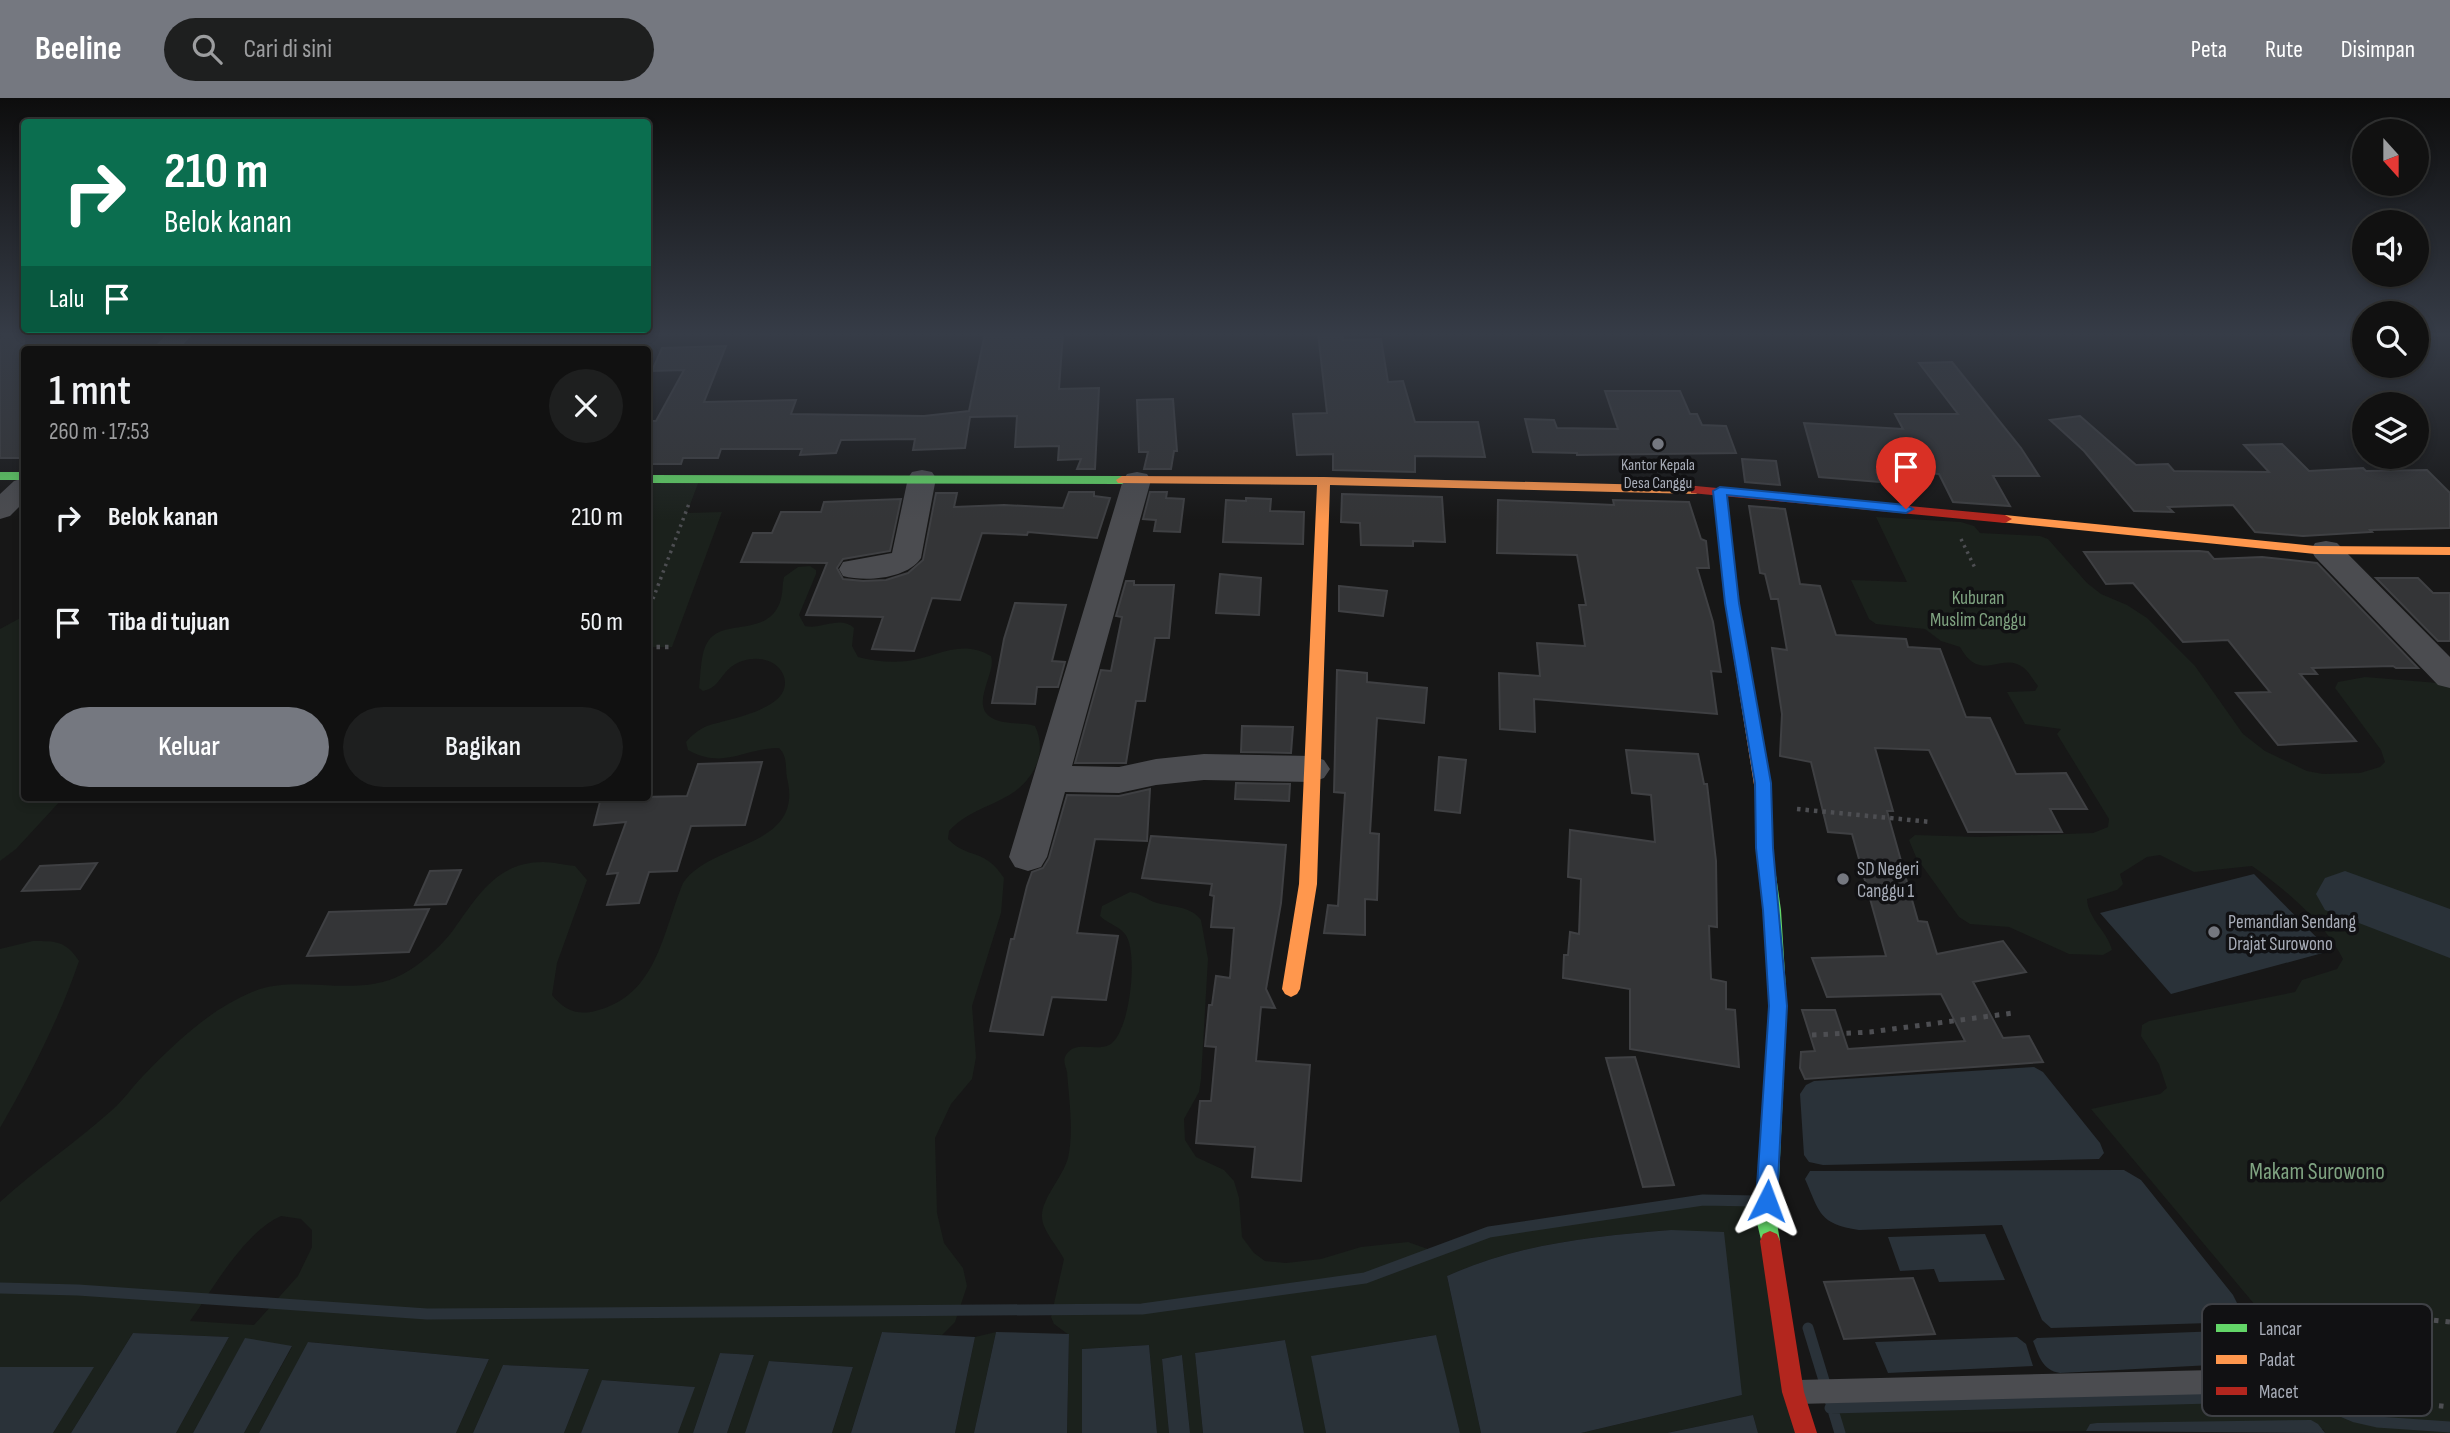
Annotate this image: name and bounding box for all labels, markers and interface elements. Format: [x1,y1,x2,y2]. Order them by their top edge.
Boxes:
search box [164,18,654,81]
text: Beeline [35,29,122,69]
icon: search [188,30,226,68]
text: Cari di sini [244,34,332,65]
text: Peta [2191,35,2227,64]
text: Rute [2265,35,2303,64]
text: Disimpan [2341,35,2415,64]
north arrow [2352,119,2429,196]
map controls [2352,119,2429,469]
text: 210 m [164,143,268,202]
icon: right [49,147,140,238]
text: Belok kanan [164,203,292,242]
button: sound [2352,210,2429,287]
icon: arrive [98,280,136,318]
text: Lalu [49,284,84,315]
button: search [2352,301,2429,378]
text: 1 mnt [49,366,131,417]
button: close [549,369,623,443]
button: layers [2352,392,2429,469]
text: 260 m · 17:53 [49,418,149,446]
marker: Kantor Kepala Desa Canggu [1650,436,1666,452]
pin [1876,437,1936,509]
icon: arrive [1887,448,1925,486]
place label: Kantor Kepala Desa Canggu [1621,456,1695,493]
icon: right [49,499,87,537]
text: Belok kanan [108,502,218,533]
text: 210 m [571,502,623,533]
park label: Kuburan Muslim Canggu [1930,587,2026,632]
icon: arrive [49,604,87,642]
text: Tiba di tujuan [108,607,230,638]
text: 50 m [580,607,623,638]
button: Keluar [49,707,329,787]
button: Bagikan [343,707,623,787]
place label: SD Negeri Canggu 1 [1857,858,1919,903]
marker: SD Negeri Canggu 1 [1835,871,1851,887]
place label: Pemandian Sendang Drajat Surowono [2228,911,2356,956]
marker: Pemandian Sendang Drajat Surowono [2206,924,2222,940]
park label: Makam Surowono [2249,1158,2385,1186]
position arrow [1730,1164,1804,1238]
legend [2202,1304,2432,1416]
text: Lancar [2259,1318,2302,1341]
text: Padat [2259,1349,2295,1372]
text: Macet [2259,1381,2299,1404]

